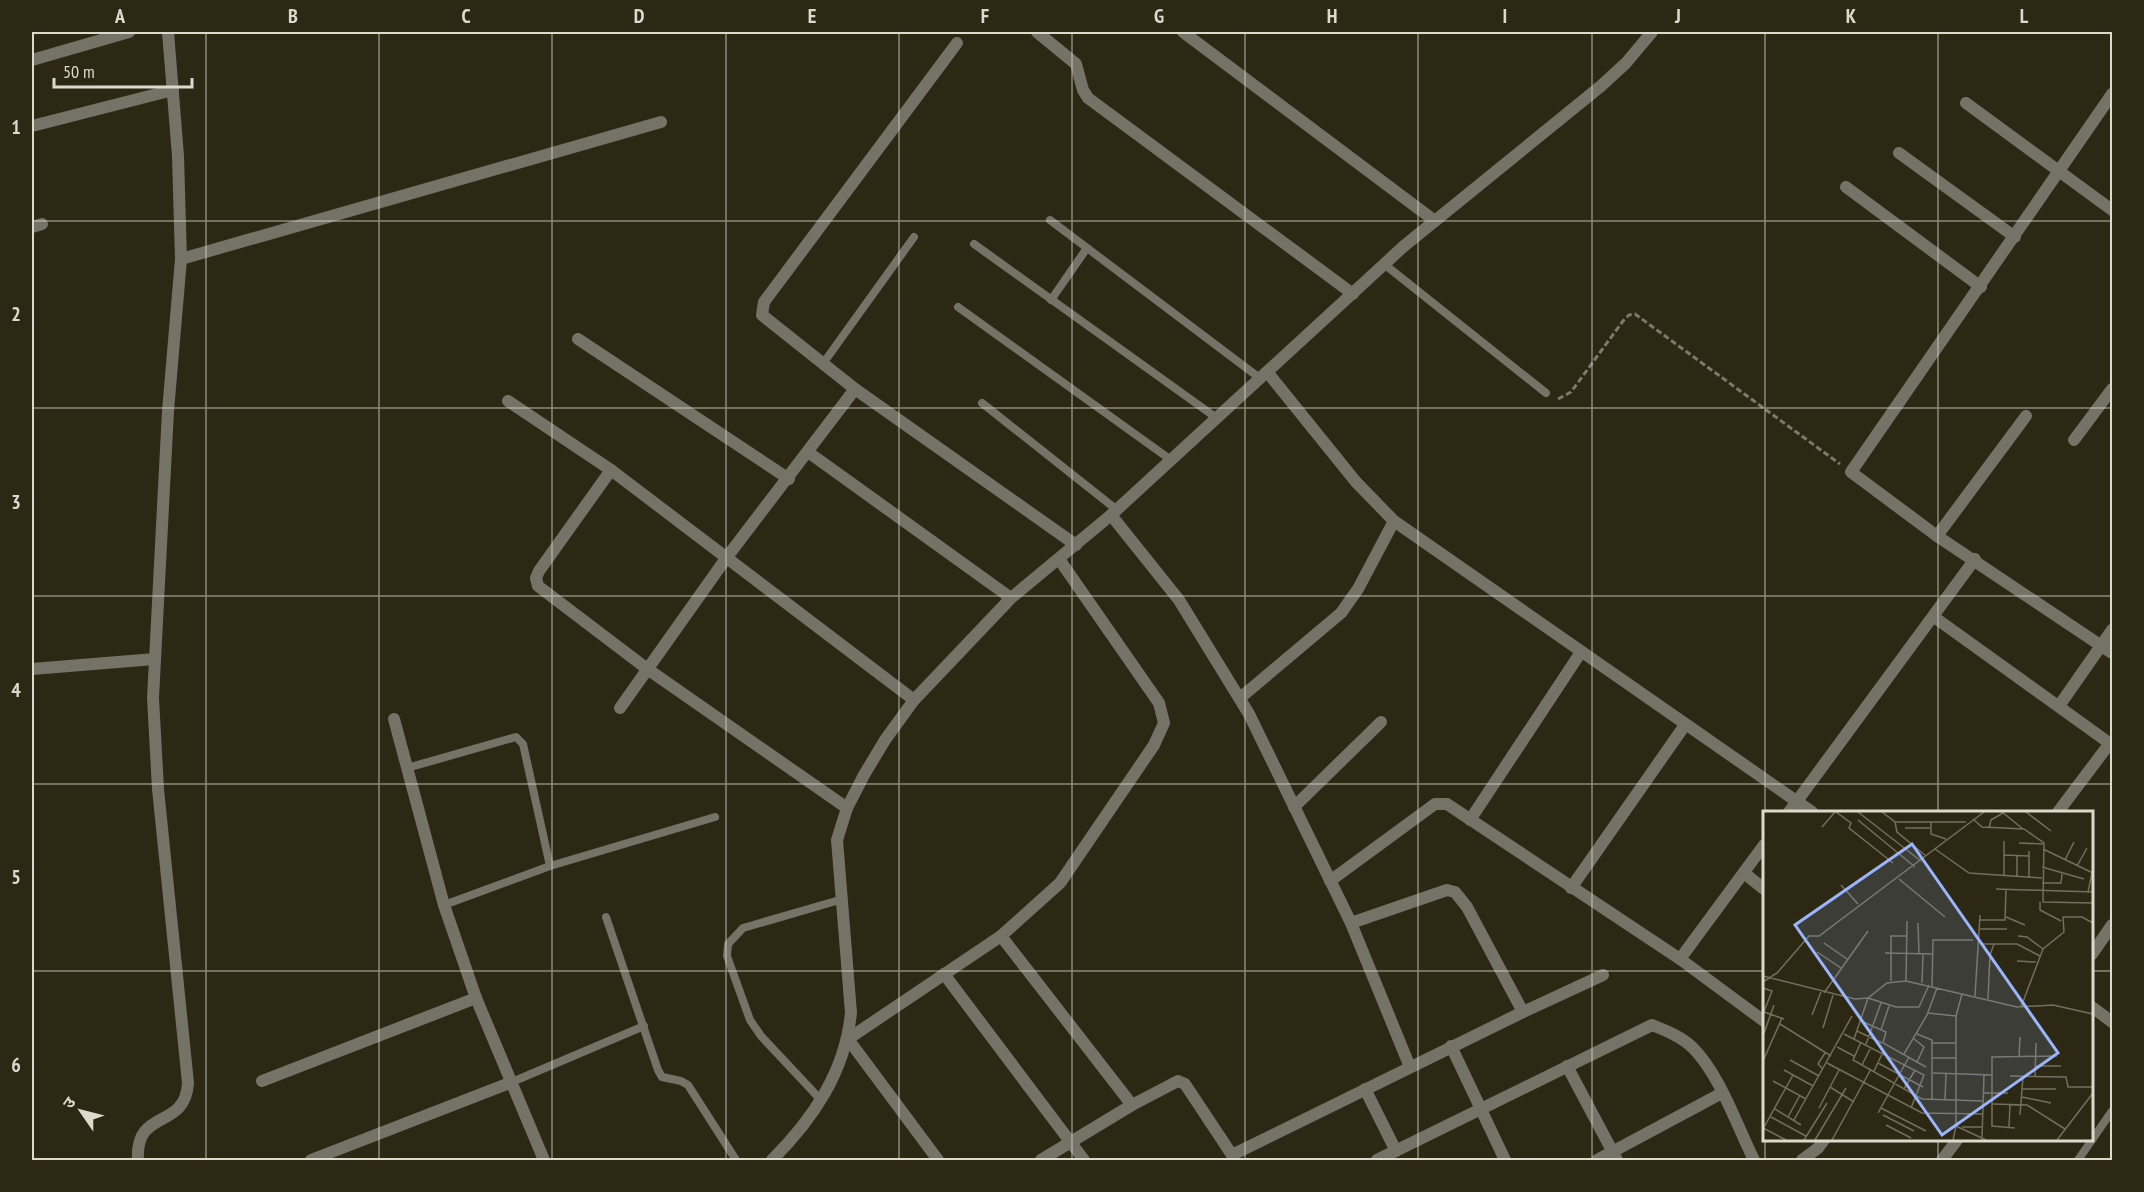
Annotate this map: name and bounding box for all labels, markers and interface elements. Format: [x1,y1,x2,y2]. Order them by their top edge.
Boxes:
text: A [114,3,126,29]
text: B [288,3,298,29]
text: C [461,3,471,29]
text: D [634,3,645,29]
text: E [808,3,816,29]
text: F [981,3,989,29]
text: G [1154,3,1164,29]
text: H [1327,3,1337,29]
text: I [1503,3,1507,29]
text: J [1674,3,1681,29]
text: K [1846,3,1857,29]
text: L [2020,3,2029,29]
scale bar [54,51,192,89]
text: 50 m [63,60,95,83]
text: 1 [11,114,21,140]
text: 2 [11,301,21,327]
text: 3 [11,489,21,515]
text: 4 [11,677,21,703]
inset map [1763,811,2093,1141]
text: 5 [11,864,21,890]
text: 6 [11,1052,21,1078]
north arrow [51,1081,111,1141]
text: उ [58,1092,80,1112]

